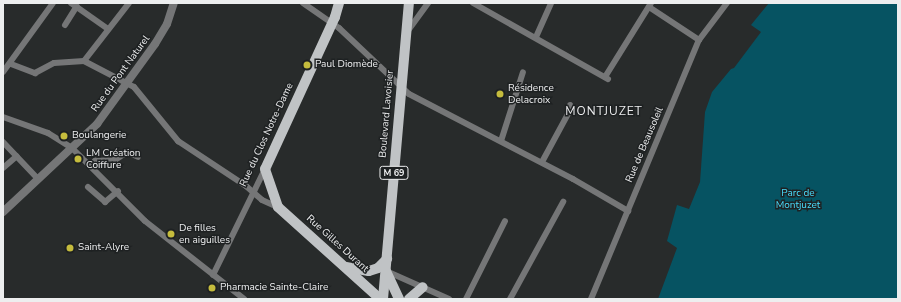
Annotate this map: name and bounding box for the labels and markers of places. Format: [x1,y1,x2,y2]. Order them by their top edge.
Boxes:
place label: Paul Diomède [315,59,378,71]
marker: Paul Diomède [302,60,312,70]
place label: Résidence Delacroix [508,82,554,106]
marker: Résidence Delacroix [495,89,505,99]
place label: Boulangerie [72,130,126,142]
marker: Boulangerie [59,131,69,141]
place label: LM Création Coiffure [86,147,140,170]
marker: LM Création Coiffure [73,154,83,164]
place label: De filles en aiguilles [179,222,230,246]
marker: De filles en aiguilles [166,229,176,239]
place label: Saint-Alyre [78,242,129,254]
marker: Saint-Alyre [65,243,75,253]
place label: Pharmacie Sainte-Claire [220,282,328,294]
marker: Pharmacie Sainte-Claire [207,283,217,293]

